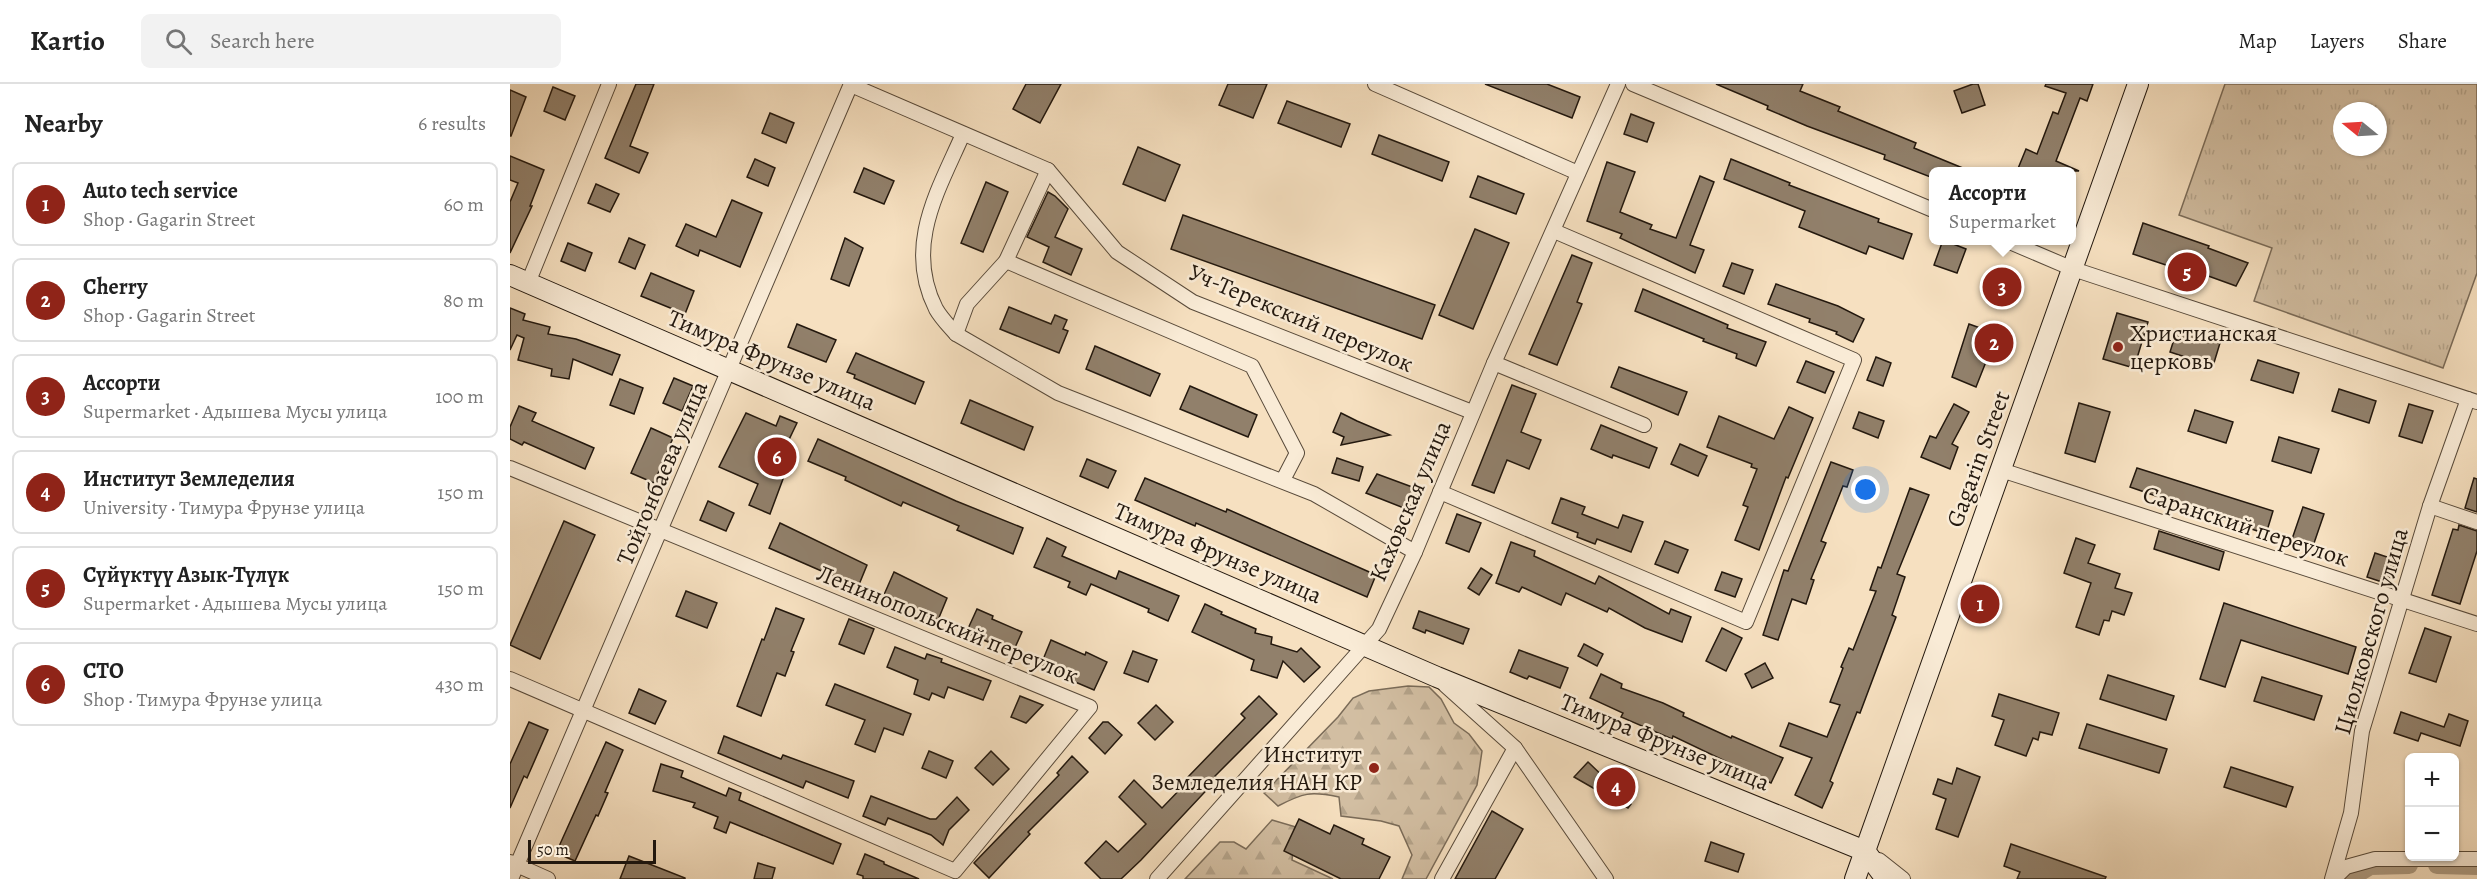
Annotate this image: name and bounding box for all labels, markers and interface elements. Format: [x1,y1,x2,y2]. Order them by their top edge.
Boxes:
search box [141,14,561,68]
text: Kartio [30,22,105,60]
icon: search [162,25,195,58]
text: Search here [210,26,315,56]
text: Map [2238,27,2277,55]
text: Layers [2310,27,2365,55]
text: Share [2398,27,2447,55]
north arrow [2333,102,2387,156]
text: Nearby [24,106,103,141]
text: 6 results [418,110,486,137]
popup [1929,167,2076,245]
text: Auto tech service [83,176,238,206]
text: Ассорти [1949,178,2026,208]
text: 1 [42,191,49,218]
text: 60 m [444,191,484,218]
text: Shop · Gagarin Street [83,206,255,233]
text: Supermarket [1949,208,2056,235]
pin: 5 [2168,250,2206,294]
street label: Уч-Терекский переулок [1184,256,1418,380]
pin: 3 [1982,264,2022,310]
text: Cherry [83,272,147,302]
text: 2 [41,287,50,314]
text: 80 m [443,287,484,314]
text: Shop · Gagarin Street [83,302,255,329]
street label: Тимура Фрунзе улица [663,302,881,418]
place label: Христианская церковь [2130,317,2277,377]
pin: 2 [1974,320,2014,366]
marker: Христианская церковь [2111,340,2125,354]
text: Ассорти [83,368,161,398]
street label: Тойгонбаева улица [609,376,715,570]
text: 3 [41,383,50,410]
text: 100 m [435,383,484,410]
street label: Gagarin Street [1939,386,2017,532]
text: Supermarket · Адышева Мусы улица [83,398,388,425]
street label: Каховская улица [1362,416,1458,586]
pin: 6 [758,434,796,479]
text: Институт Земледелия [83,464,295,494]
your location [1851,475,1880,504]
street label: Саранский переулок [2139,478,2353,574]
text: 4 [41,479,50,506]
text: 150 m [437,479,484,506]
text: University · Тимура Фрунзе улица [83,494,365,521]
street label: Тимура Фрунзе улица [1109,495,1327,611]
street label: Циолковского улица [2326,524,2416,738]
street label: Ленинопольский переулок [812,557,1084,691]
text: Сүйүктүү Азык-Түлүк [83,560,289,590]
text: 5 [41,575,50,602]
text: 150 m [437,575,484,602]
pin: 1 [1960,582,2000,626]
text: Supermarket · Адышева Мусы улица [83,590,388,617]
text: СТО [83,656,124,686]
text: 6 [41,671,50,698]
text: 430 m [435,671,484,698]
street label: Тимура Фрунзе улица [1556,685,1774,799]
text: Shop · Тимура Фрунзе улица [83,686,322,713]
place label: Институт Земледелия НАН КР [1151,738,1362,798]
map controls [2405,753,2459,861]
button: + [2405,753,2459,807]
marker: Институт Земледелия НАН КР [1367,761,1381,775]
pin: 4 [1596,764,1636,810]
button: − [2405,807,2459,861]
scale bar [528,837,656,864]
text: 50 m [537,839,569,861]

